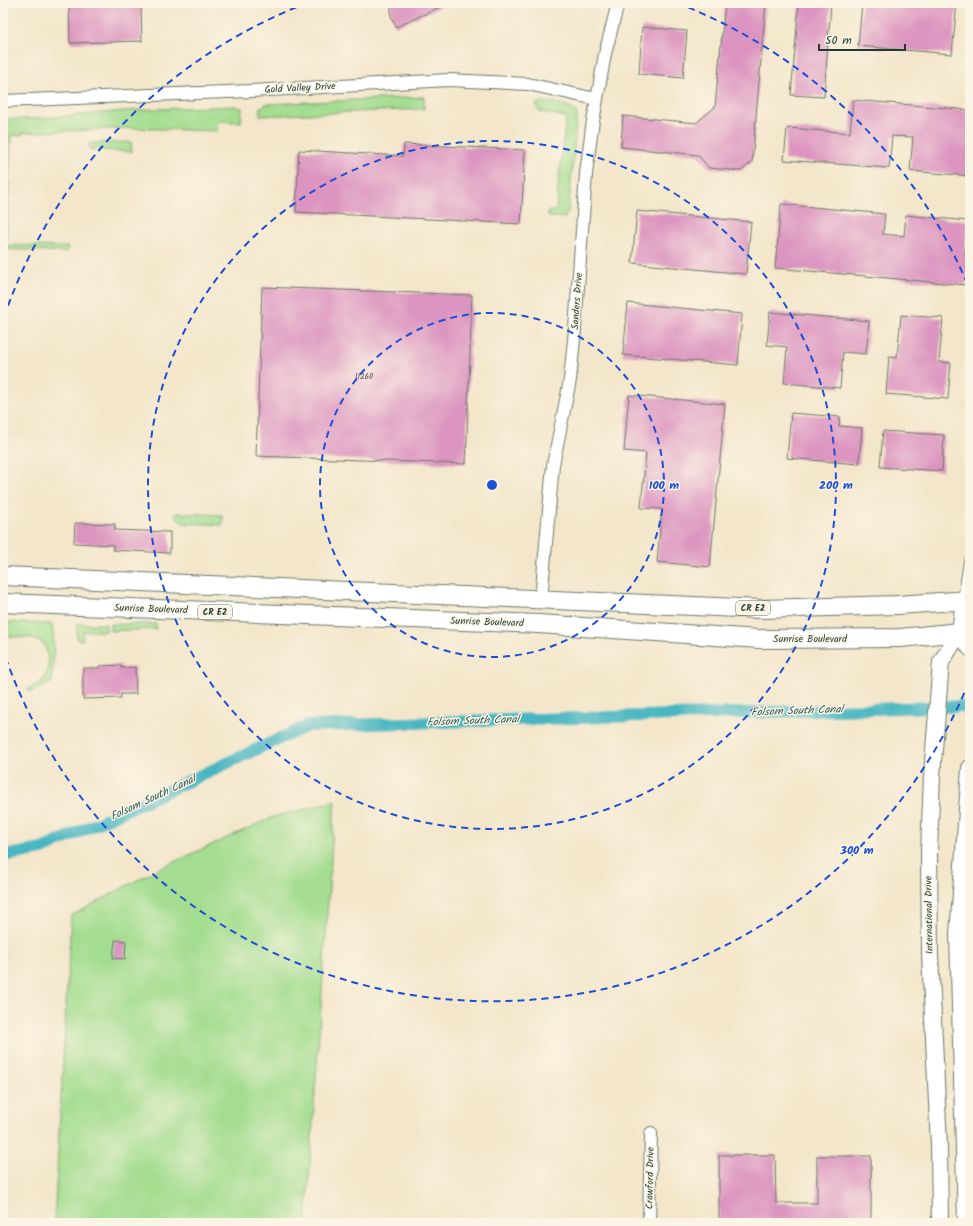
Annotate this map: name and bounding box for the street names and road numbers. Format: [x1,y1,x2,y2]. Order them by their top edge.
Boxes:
street label: Gold Valley Drive [264,78,336,98]
street label: Sanders Drive [567,271,587,330]
street label: Sunrise Boulevard [114,600,189,618]
road number: CR E2 [736,601,770,615]
road number: CR E2 [198,605,232,619]
street label: Sunrise Boulevard [450,613,525,631]
street label: Sunrise Boulevard [773,631,848,647]
street label: International Drive [920,875,938,954]
street label: Crawford Drive [641,1146,659,1209]

